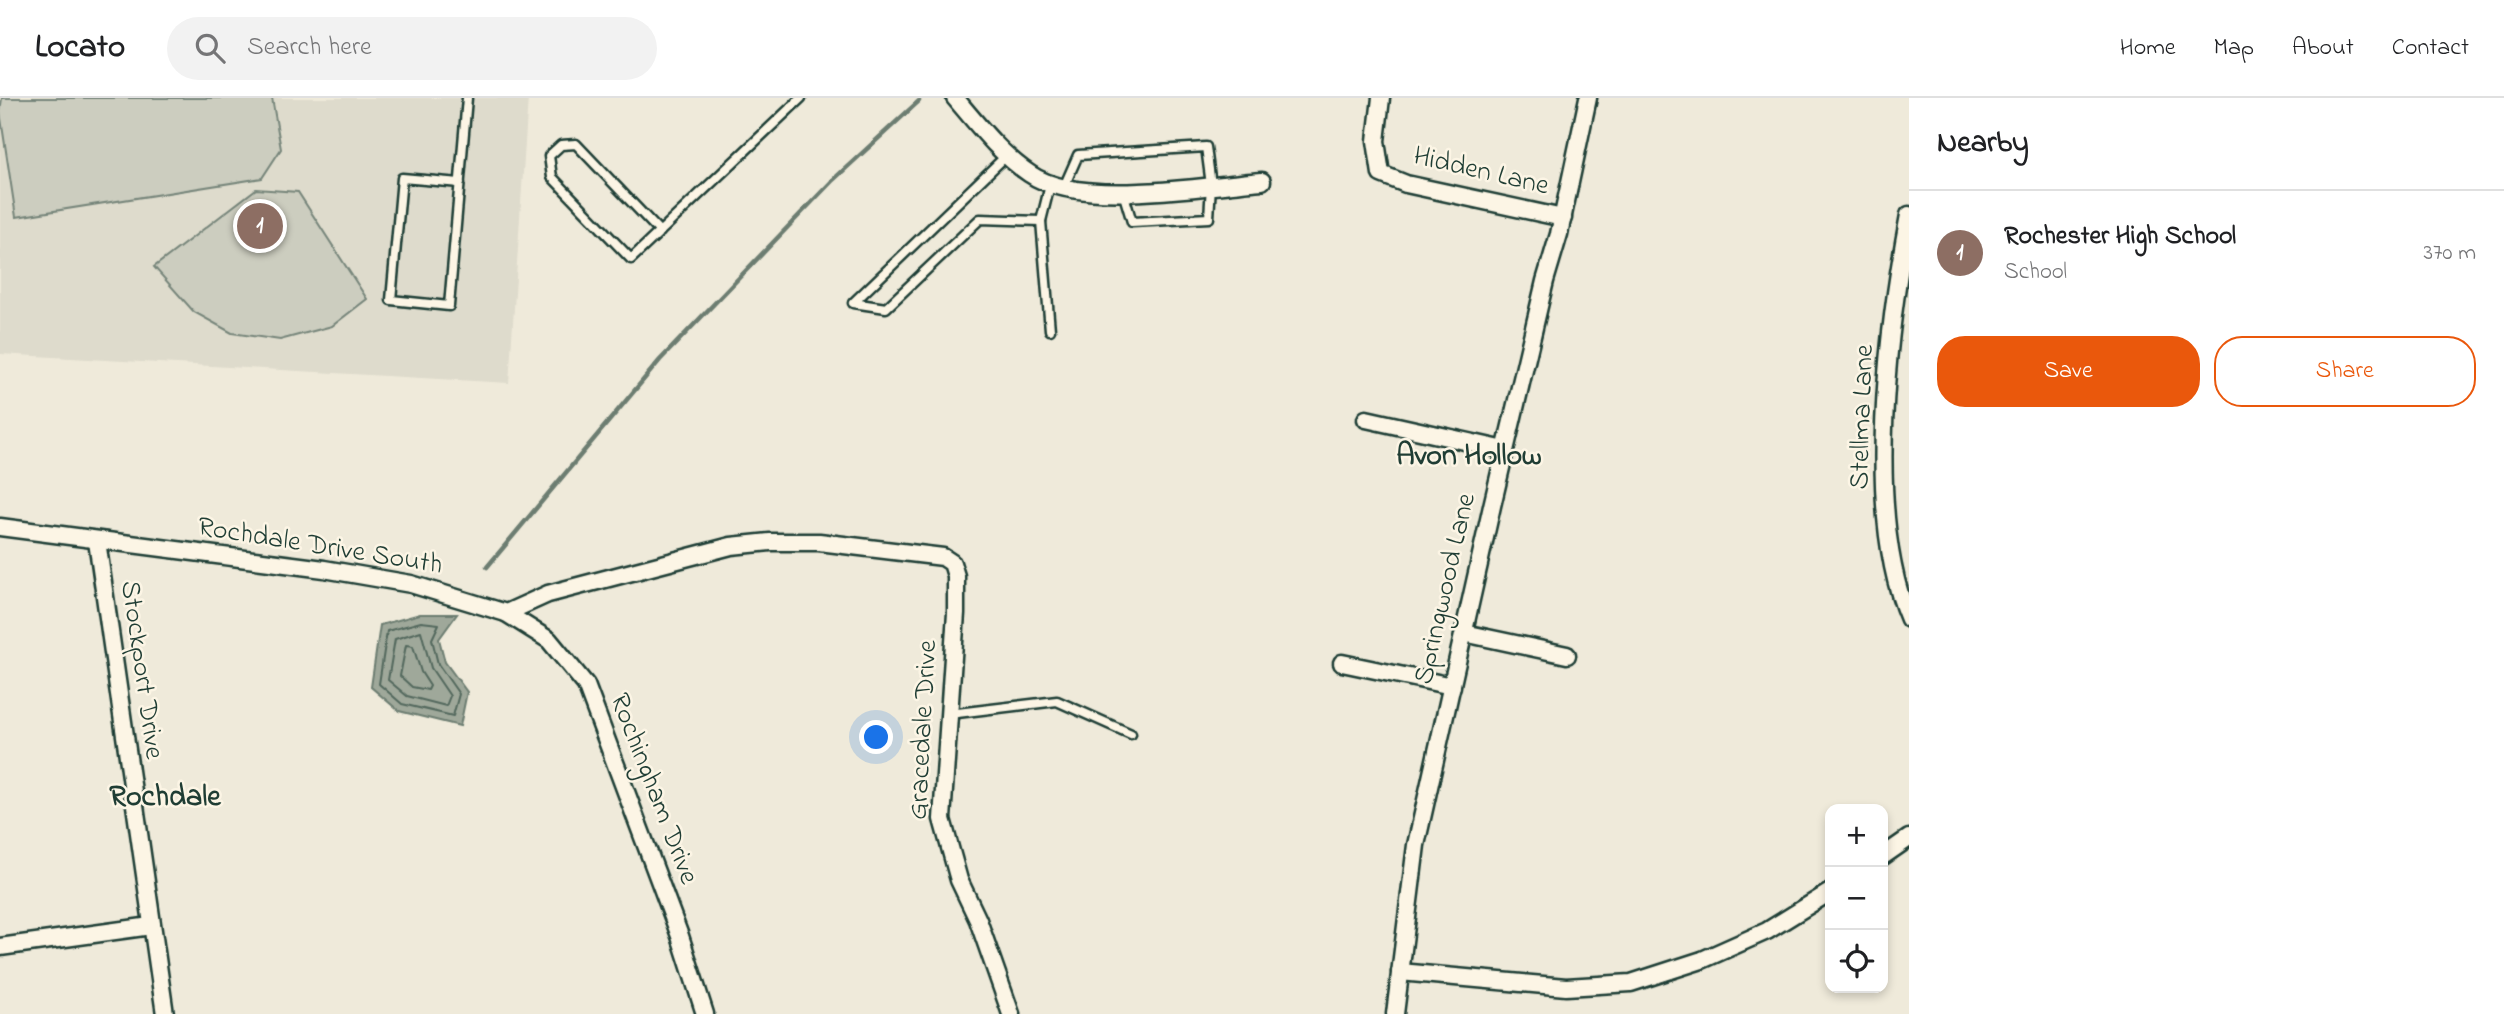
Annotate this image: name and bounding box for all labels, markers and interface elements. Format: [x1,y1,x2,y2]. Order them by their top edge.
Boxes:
search box [167,17,657,80]
text: Locato [35,24,125,72]
icon: search [191,29,229,67]
text: Search here [247,29,372,67]
text: Home [2120,31,2176,66]
text: Map [2214,31,2254,66]
text: About [2292,31,2354,66]
text: Contact [2392,31,2469,66]
text: Nearby [1937,122,2029,166]
street label: Hidden Lane [1409,137,1553,208]
pin: 1 [237,200,283,252]
text: Rochester High School [2004,218,2236,256]
text: 1 [1956,237,1964,270]
text: 370 m [2423,237,2476,270]
text: School [2004,256,2067,289]
button: Save [1937,336,2200,407]
button: Share [2214,336,2476,407]
street label: Stellma Lane [1840,343,1886,490]
district label: Avon Hollow [1396,435,1542,479]
street label: Springwood Lane [1404,489,1488,689]
street label: Rochdale Drive South [195,507,445,587]
street label: Stockport Drive [108,578,174,762]
street label: Gracedale Drive [899,639,949,821]
street label: Rochingham Drive [598,687,708,891]
your location [859,720,893,754]
district label: Rochdale [109,776,222,820]
map controls [1825,804,1888,993]
button: + [1825,804,1888,867]
button: − [1825,867,1888,930]
button: locate [1825,930,1888,993]

